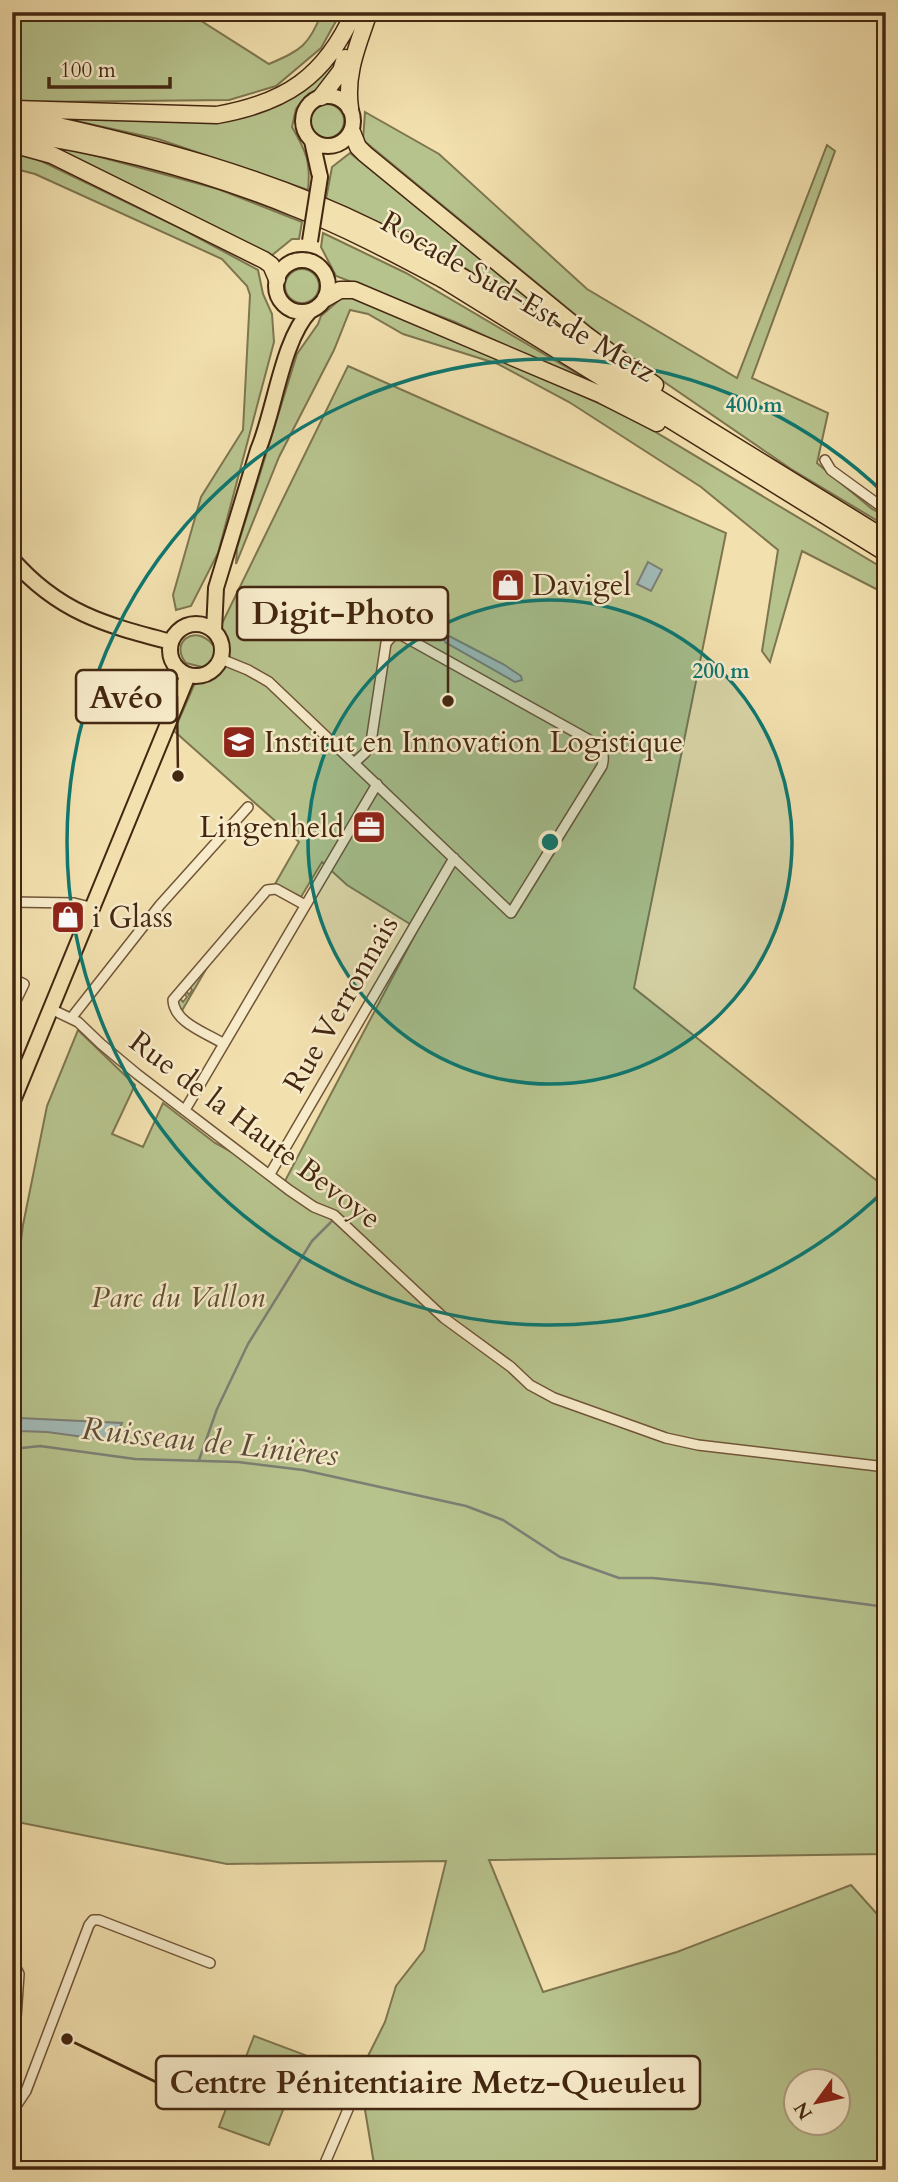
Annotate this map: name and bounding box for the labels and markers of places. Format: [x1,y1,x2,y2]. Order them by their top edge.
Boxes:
place label: Davigel [532,565,631,606]
shop icon: Davigel [489,566,527,604]
callout: Digit-Photo [237,587,448,640]
callout: Avéo [76,670,177,723]
place label: Institut en Innovation Logistique [264,722,683,763]
school or university icon: Institut en Innovation Logistique [220,723,258,761]
place label: Lingenheld [199,807,344,848]
office icon: Lingenheld [350,808,388,846]
centre of rings [538,830,562,854]
place label: i Glass [92,897,173,938]
shop icon: i Glass [49,898,87,936]
callout: Centre Pénitentiaire Metz-Queuleu [156,2056,700,2109]

